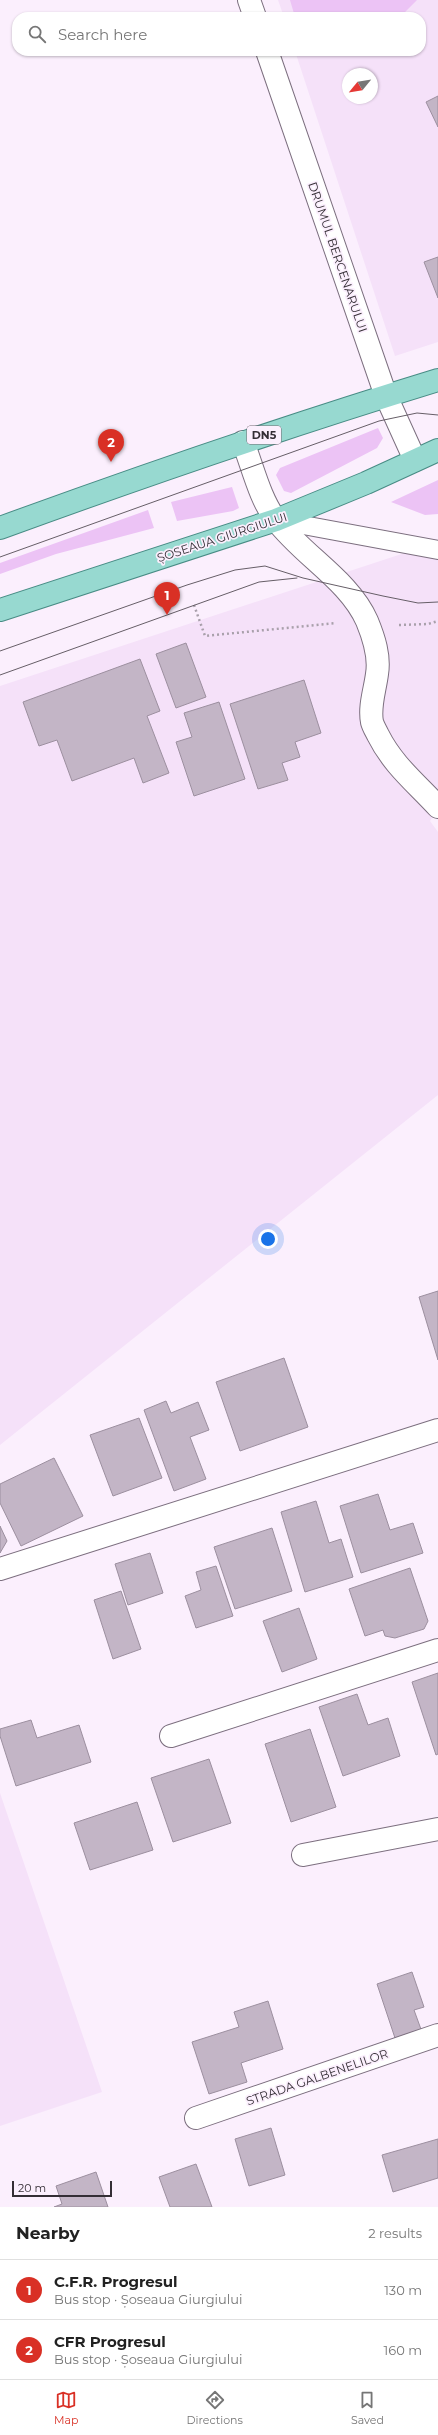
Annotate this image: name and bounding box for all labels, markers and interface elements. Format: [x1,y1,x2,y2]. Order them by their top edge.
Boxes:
search box [12,12,426,56]
icon: search [26,23,48,45]
text: Search here [58,25,147,44]
north arrow [342,68,378,104]
street label: DRUMUL BERCENARULUI [305,180,371,334]
road number: DN5 [247,426,281,444]
pin: 2 [98,429,124,462]
street label: ȘOSEAUA GIURGIULUI [155,509,289,565]
pin: 1 [154,582,180,615]
your location [258,1229,278,1249]
street label: STRADA GALBENELILOR [244,2046,390,2108]
scale bar [12,2179,112,2198]
text: 20 m [18,2181,46,2195]
text: Nearby [16,2223,80,2243]
text: 2 results [368,2225,422,2241]
text: C.F.R. Progresul [54,2272,178,2291]
text: 1 [26,2282,32,2298]
text: 130 m [384,2282,422,2298]
text: Bus stop · Șoseaua Giurgiului [54,2291,243,2307]
text: CFR Progresul [54,2332,166,2351]
text: 2 [25,2342,33,2358]
text: 160 m [384,2342,422,2358]
text: Bus stop · Șoseaua Giurgiului [54,2351,243,2367]
tab: Map [54,2389,78,2427]
tab: Directions [187,2389,243,2427]
tab: Saved [351,2389,384,2427]

